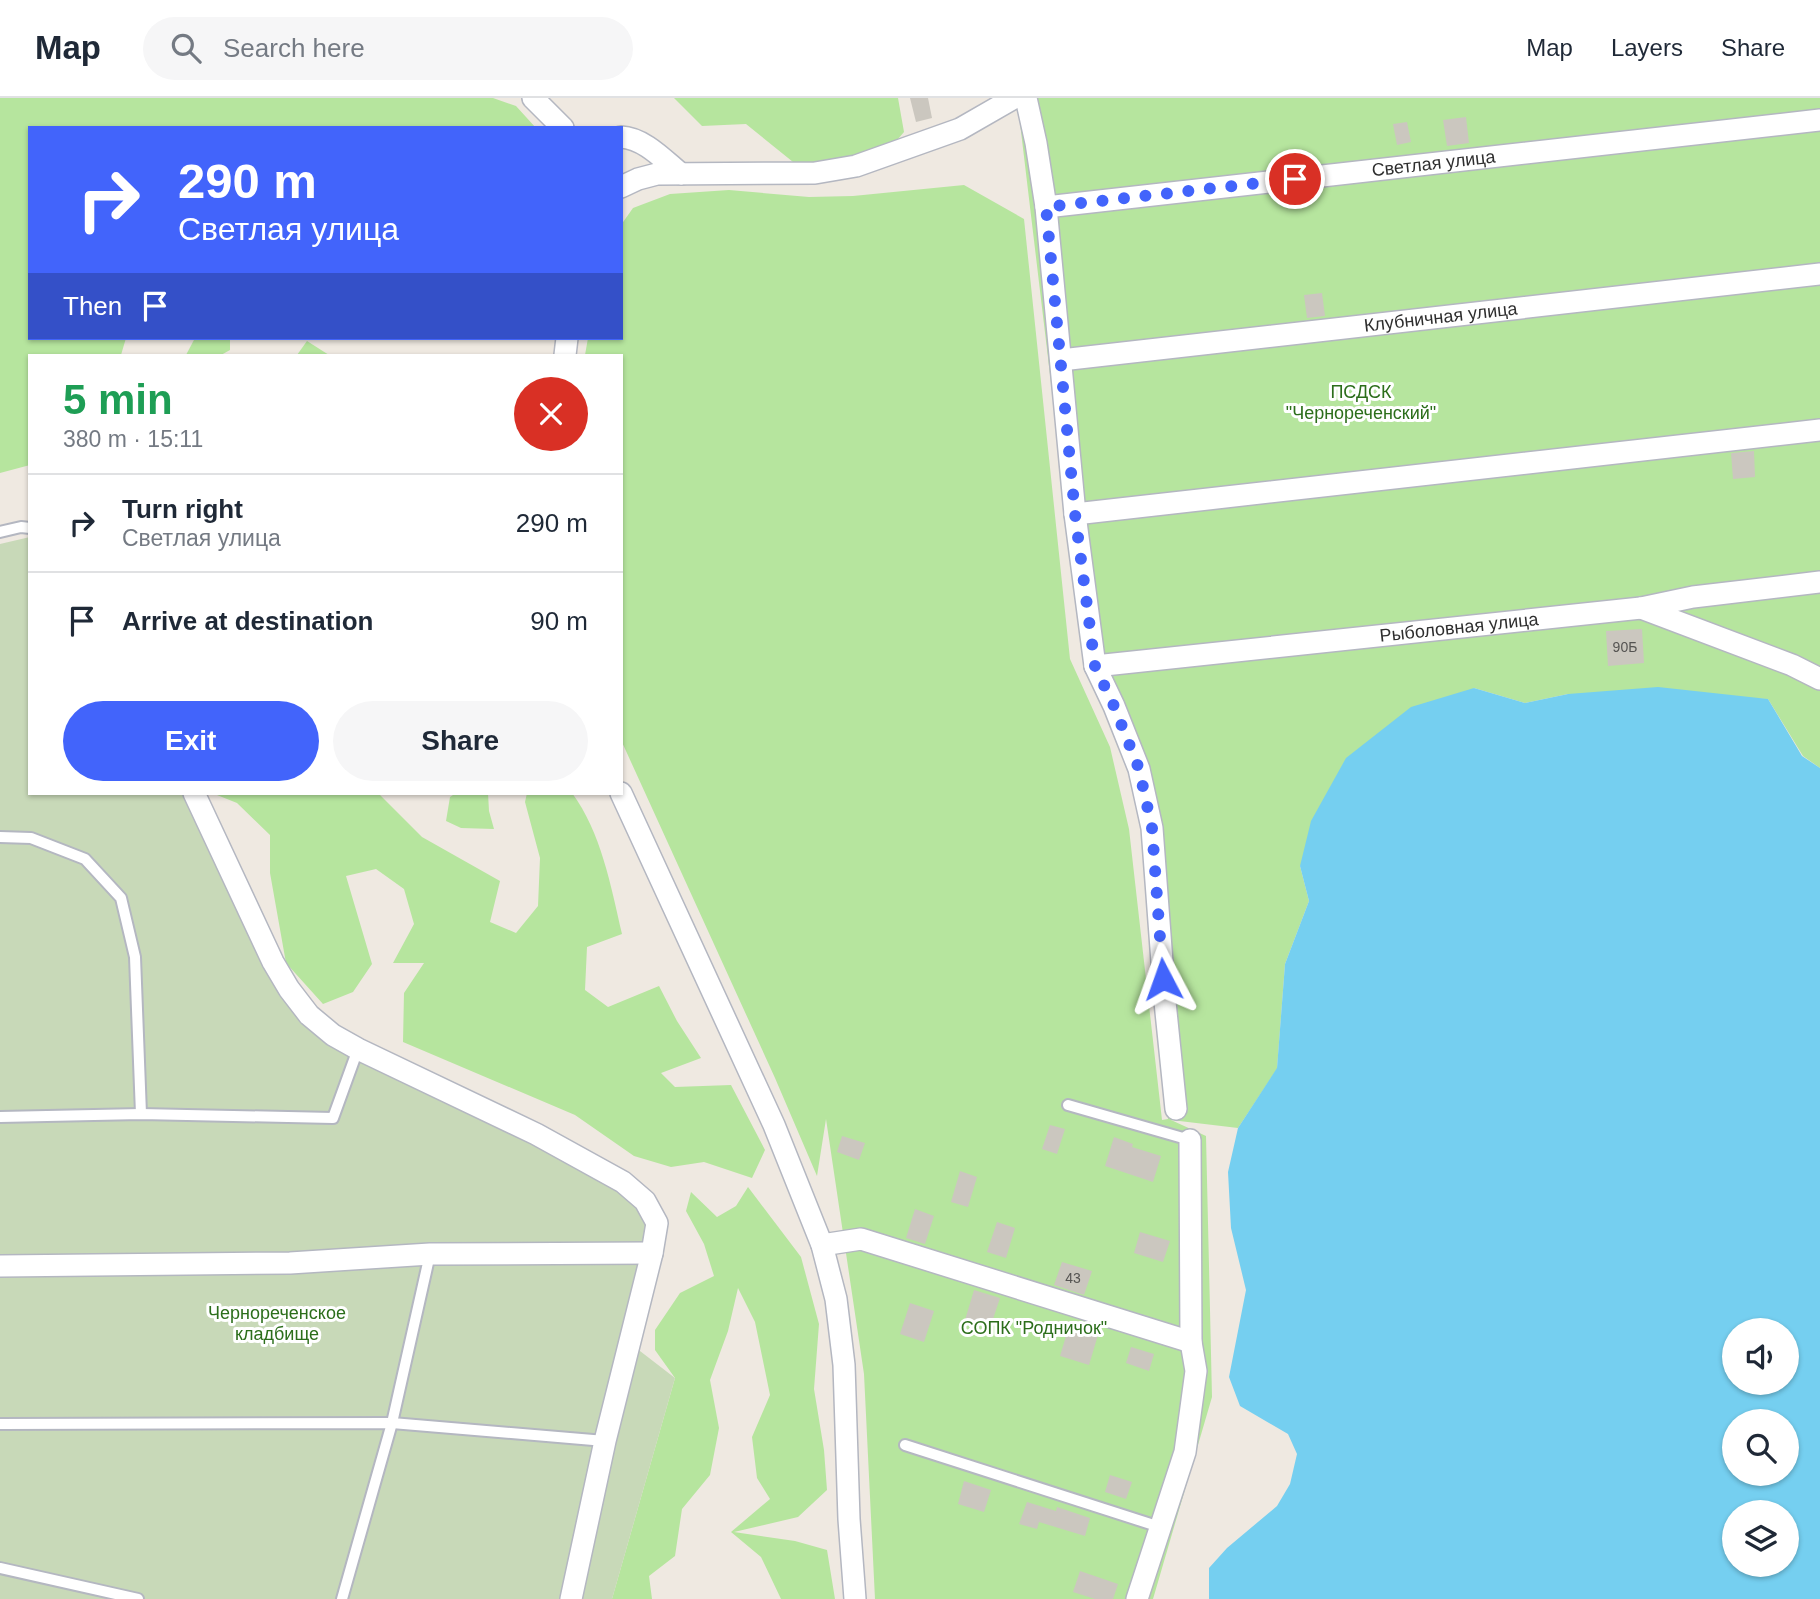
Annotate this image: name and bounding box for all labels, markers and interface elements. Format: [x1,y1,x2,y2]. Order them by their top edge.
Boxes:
search box [143,17,633,80]
text: Map [35,29,101,66]
icon: search [167,29,205,67]
text: Search here [223,33,365,63]
text: Map [1526,34,1573,61]
text: Layers [1611,34,1683,61]
text: Share [1721,34,1785,61]
street label: Светлая улица [1371,146,1497,180]
pin [1265,149,1325,209]
icon: right [63,154,154,245]
text: 290 m [178,154,317,208]
icon: arrive [1276,160,1314,198]
text: Светлая улица [178,211,399,247]
icon: arrive [136,287,174,325]
text: Then [63,291,122,321]
street label: Клубничная улица [1363,298,1519,336]
text: 5 min [63,376,173,423]
button: close [514,377,588,451]
park label: ПСДСК "Чернореченский" [1286,382,1436,423]
text: 380 m · 15:11 [63,426,203,452]
text: Turn right [122,494,243,524]
icon: right [63,504,101,542]
text: 290 m [516,508,588,538]
text: Светлая улица [122,525,281,551]
icon: arrive [63,602,101,640]
text: Arrive at destination [122,606,373,636]
text: 90 m [530,606,588,636]
street label: Рыболовная улица [1379,609,1540,646]
house number: 90Б [1613,639,1637,655]
button: Exit [63,701,319,781]
button: Share [333,701,588,781]
position arrow [1126,942,1200,1016]
house number: 43 [1065,1270,1081,1286]
park label: Чернореченское кладбище [208,1303,346,1344]
park label: СОПК "Родничок" [961,1318,1107,1338]
map controls [1722,1318,1799,1577]
button: sound [1722,1318,1799,1395]
button: search [1722,1409,1799,1486]
button: layers [1722,1500,1799,1577]

